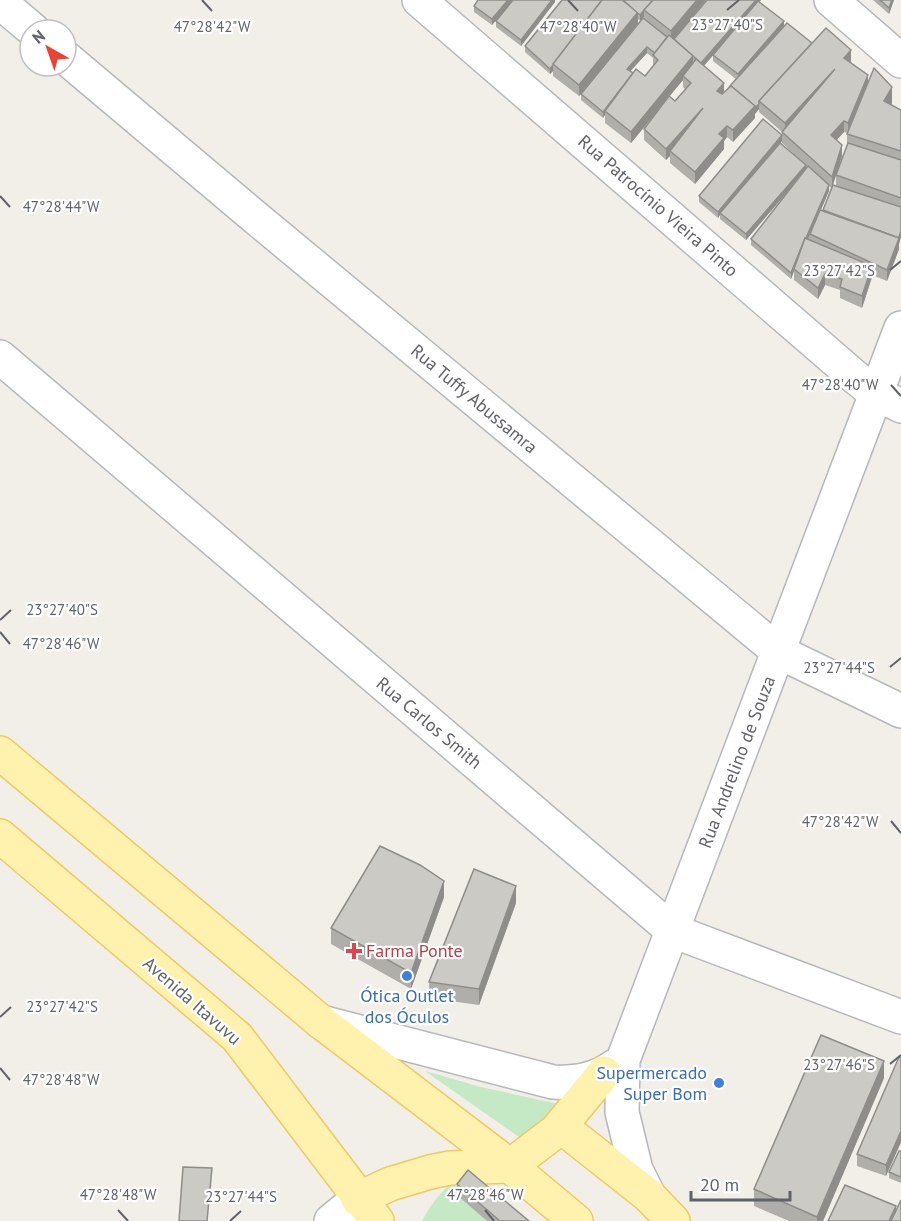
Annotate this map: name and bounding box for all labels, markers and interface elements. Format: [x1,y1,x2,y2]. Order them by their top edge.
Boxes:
text: 23°27'40"S [691,15,763,34]
text: 47°28'42"W [174,17,251,36]
text: 47°28'40"W [540,17,617,36]
north arrow [18,18,78,78]
text: N [28,25,49,48]
street label: Rua Patrocínio Vieira Pinto [573,130,743,282]
text: 47°28'44"W [23,197,100,216]
text: 23°27'42"S [803,261,875,280]
street label: Rua Tuffy Abussamra [406,339,542,458]
text: 47°28'40"W [802,375,879,394]
text: 23°27'40"S [26,600,98,619]
text: 47°28'46"W [23,634,100,653]
text: 23°27'44"S [803,658,875,677]
street label: Rua Carlos Smith [372,672,487,774]
street label: Rua Andrelino de Souza [693,672,780,851]
text: 47°28'42"W [802,812,879,831]
place label: Farma Ponte [366,939,463,962]
marker: Farma Ponte [347,944,361,958]
street label: Avenida Itavuvu [139,952,246,1050]
marker: Ótica Outlet dos Óculos [400,969,414,983]
place label: Ótica Outlet dos Óculos [360,984,454,1028]
text: 23°27'42"S [26,997,98,1016]
text: 23°27'46"S [803,1055,875,1074]
place label: Supermercado Super Bom [596,1061,707,1105]
text: 47°28'48"W [23,1070,100,1089]
marker: Supermercado Super Bom [712,1076,726,1090]
scale bar [691,1164,790,1202]
text: 20 m [700,1173,739,1196]
text: 47°28'48"W [80,1185,157,1204]
text: 47°28'46"W [447,1185,524,1204]
text: 23°27'44"S [205,1187,277,1206]

